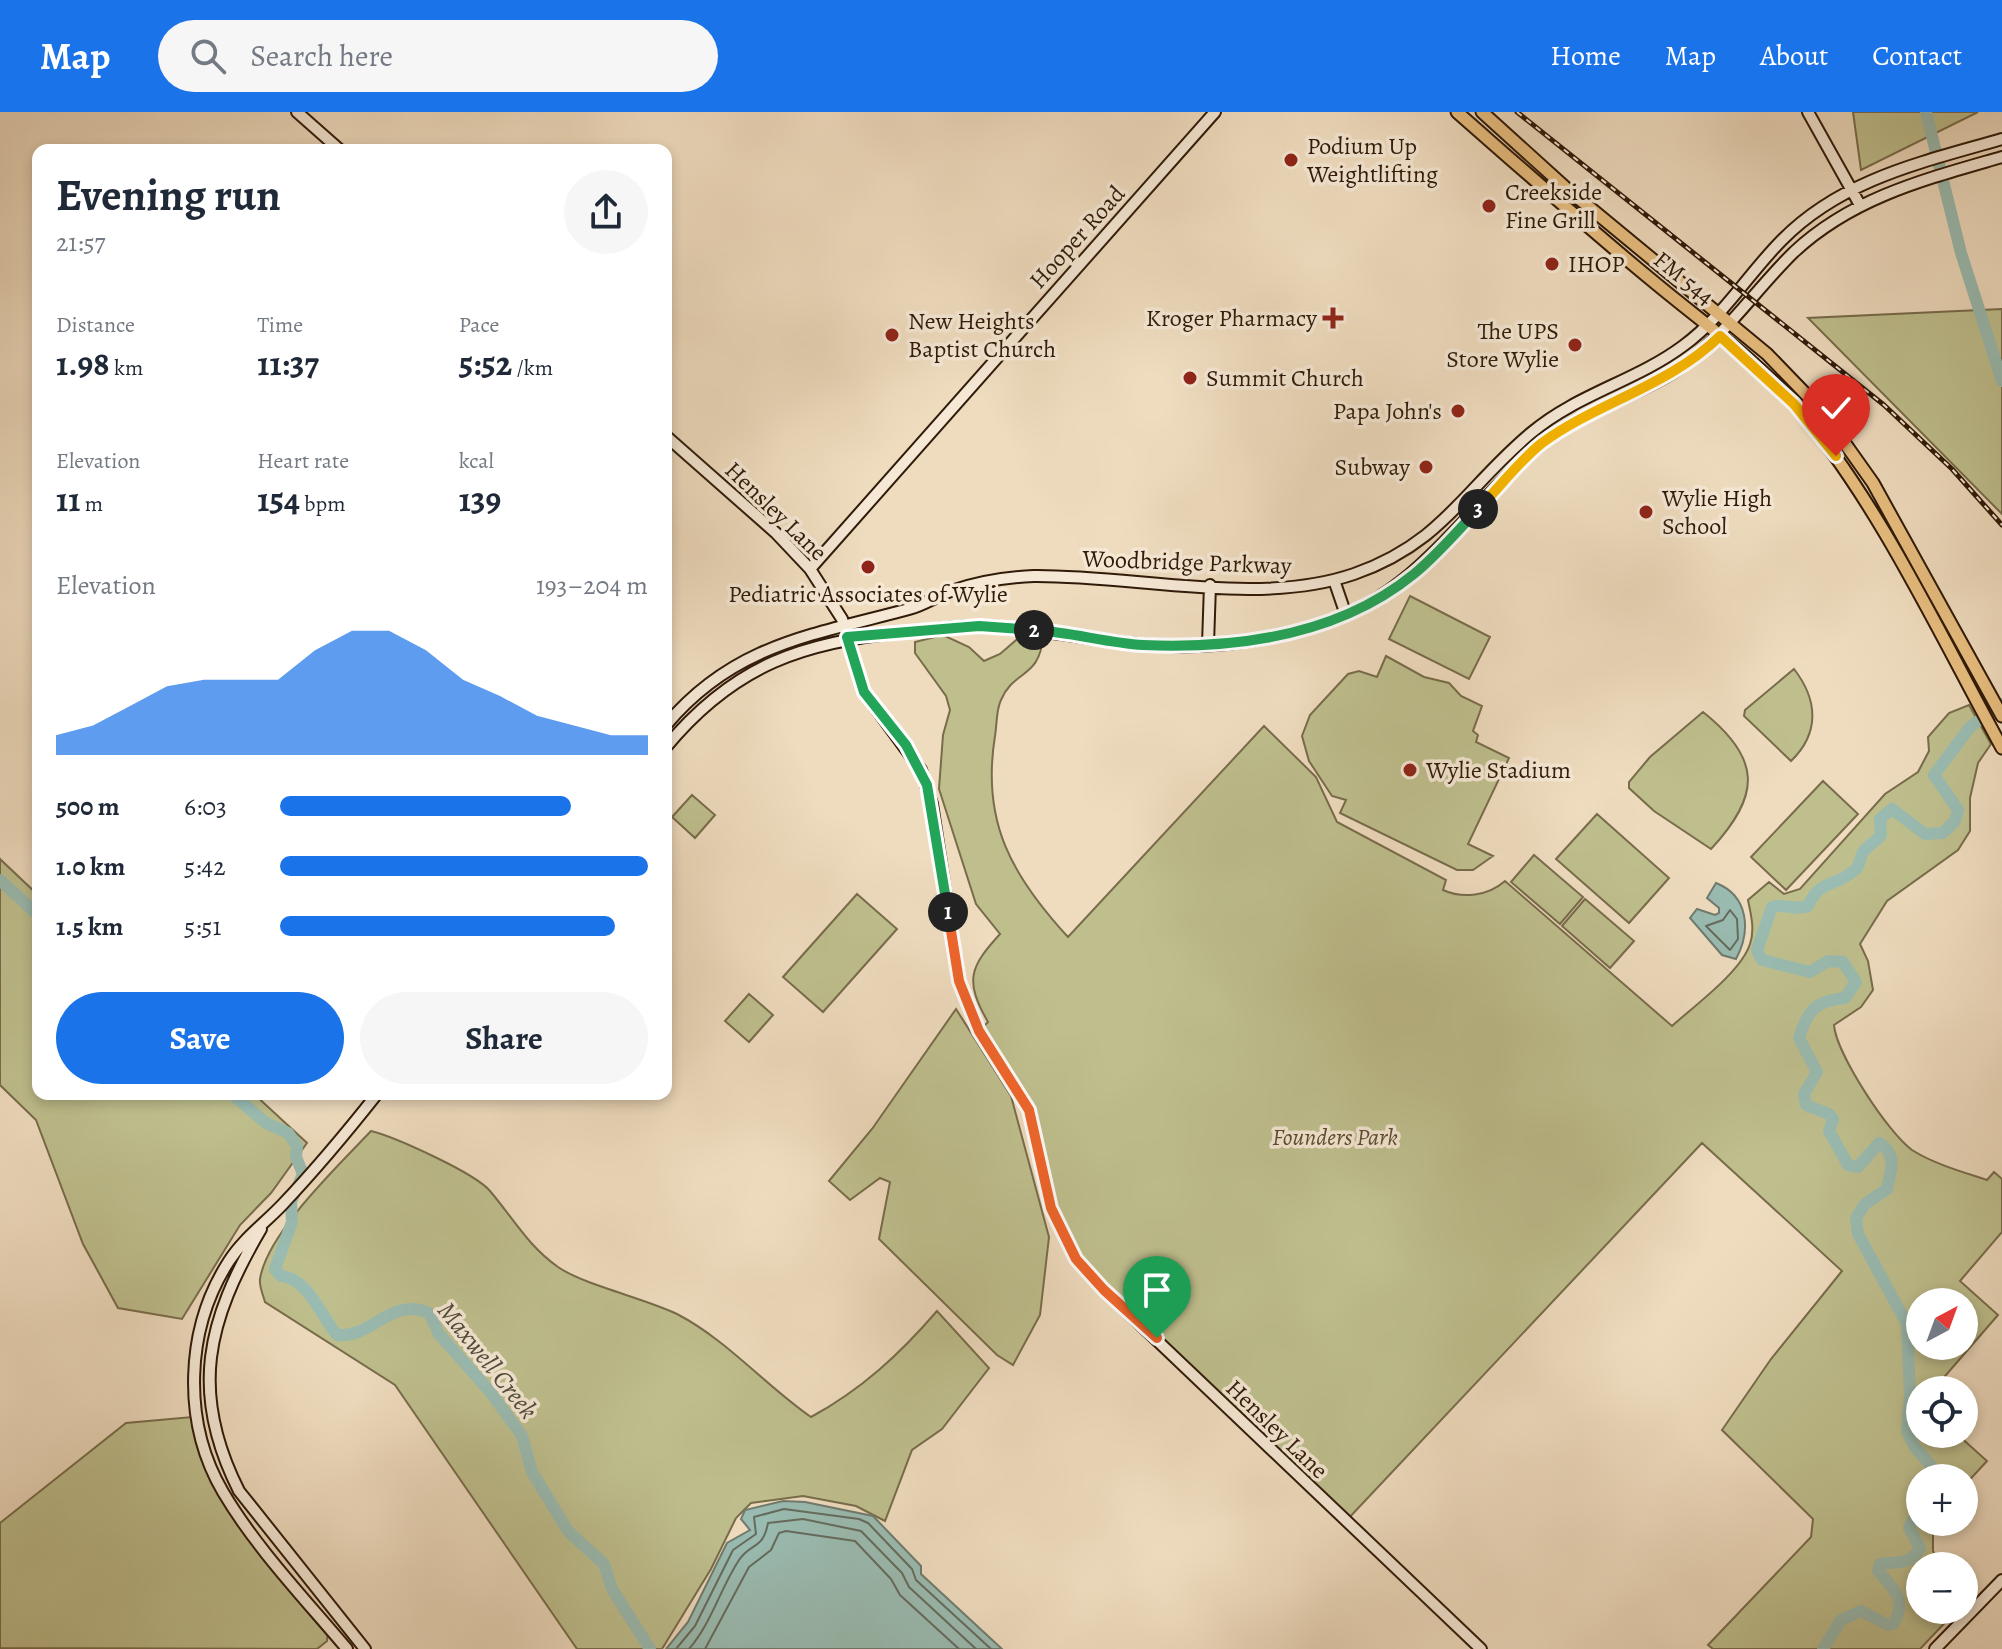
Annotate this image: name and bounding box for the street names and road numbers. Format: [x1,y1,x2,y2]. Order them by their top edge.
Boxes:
street label: Hooper Road [1022,178,1132,296]
street label: FM 544 [1647,244,1721,312]
street label: Hensley Lane [718,454,834,568]
street label: Woodbridge Parkway [1081,542,1292,582]
street label: Hensley Lane [1219,1372,1335,1486]

